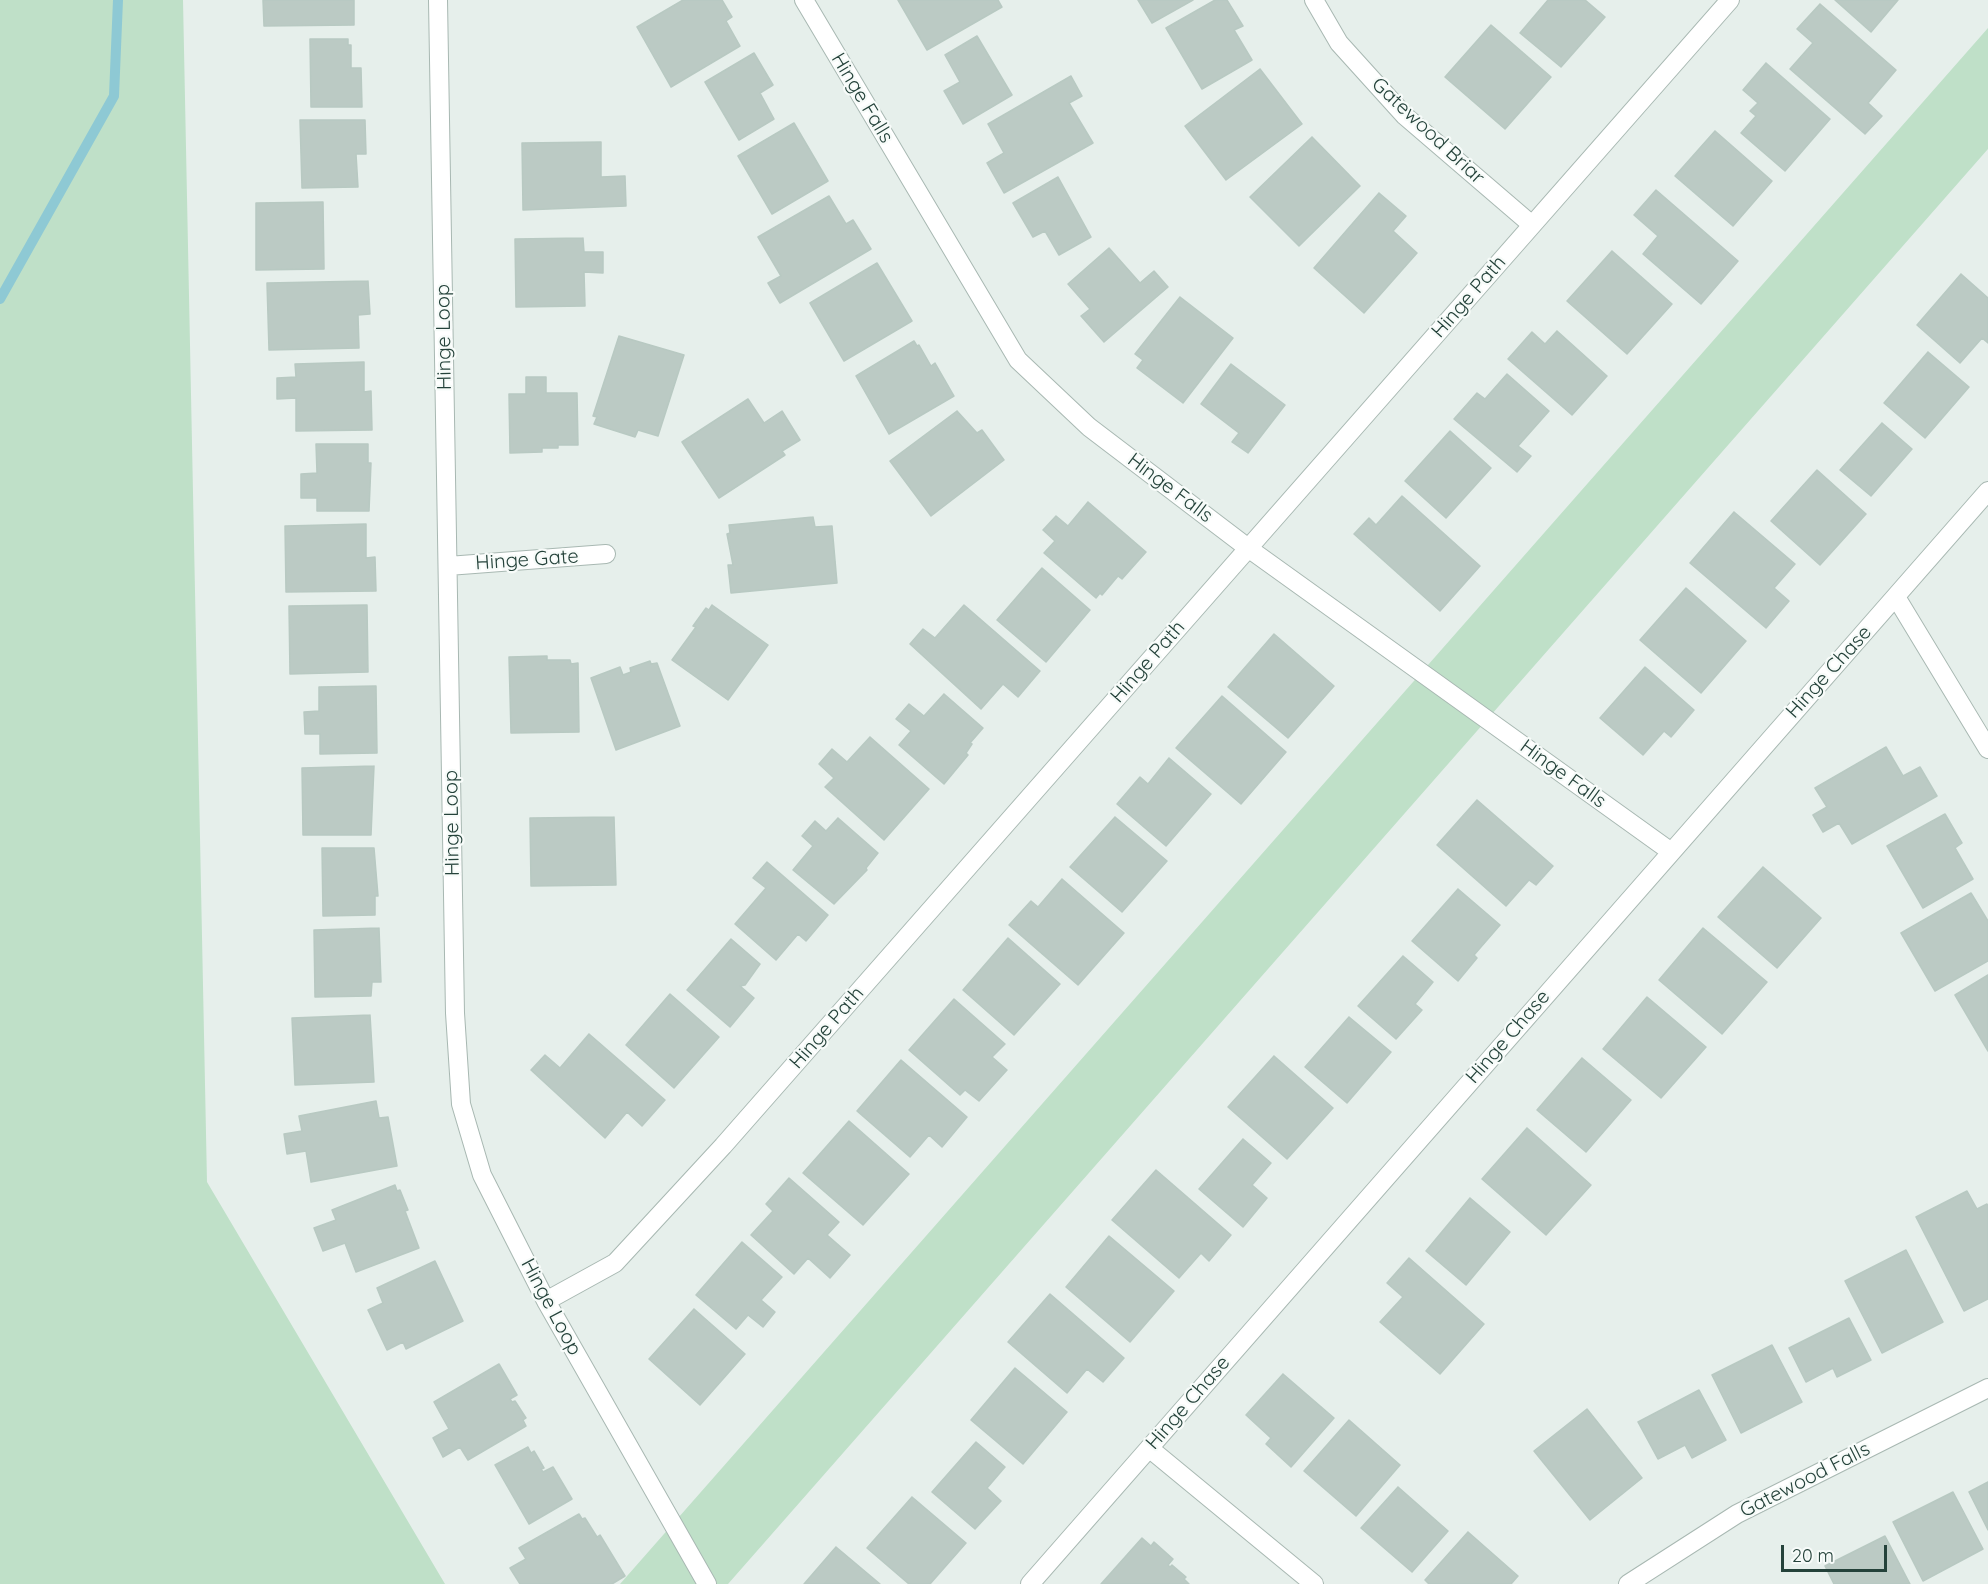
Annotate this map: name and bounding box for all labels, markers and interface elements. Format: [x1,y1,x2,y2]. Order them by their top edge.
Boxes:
street label: Hinge Falls [826,49,898,147]
street label: Gatewood Briar [1366,72,1490,190]
street label: Hinge Path [1427,251,1511,343]
street label: Hinge Loop [431,284,457,390]
street label: Hinge Falls [1123,448,1217,528]
street label: Hinge Gate [475,544,579,576]
street label: Hinge Path [1106,616,1190,708]
street label: Hinge Chase [1781,621,1877,723]
street label: Hinge Falls [1515,735,1611,813]
street label: Hinge Loop [439,770,465,876]
street label: Hinge Path [785,982,869,1074]
street label: Hinge Chase [1461,985,1555,1089]
street label: Hinge Loop [516,1255,586,1359]
street label: Hinge Chase [1141,1351,1235,1455]
street label: Gatewood Falls [1736,1437,1874,1523]
scale bar [1784,1533,1890,1571]
text: 20 m [1792,1544,1834,1567]

